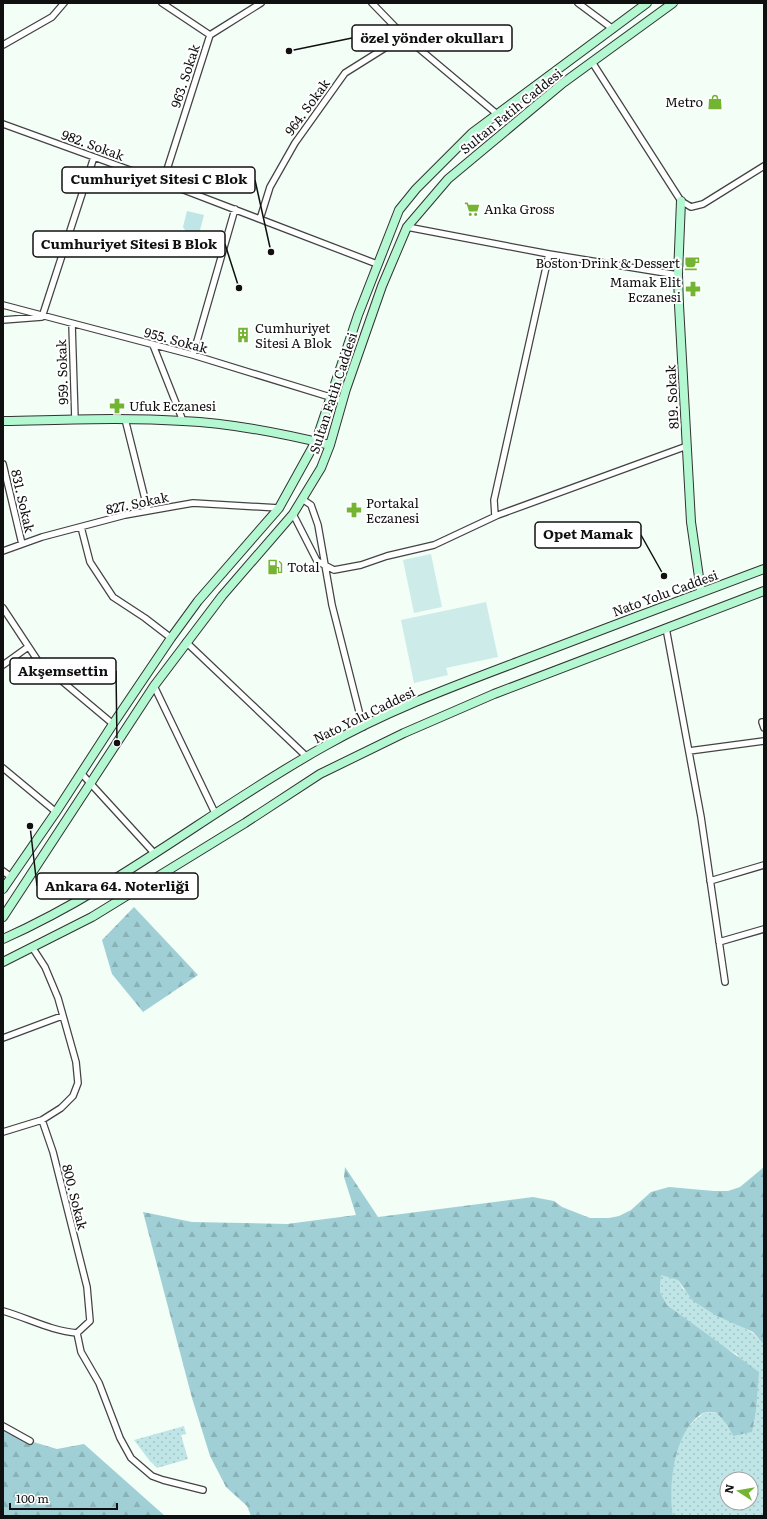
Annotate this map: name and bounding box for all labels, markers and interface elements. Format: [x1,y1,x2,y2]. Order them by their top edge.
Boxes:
callout: özel yönder okulları [352,25,512,51]
text: özel yönder okulları [360,27,504,47]
street label: 963. Sokak [165,41,204,110]
street label: Sultan Fatih Caddesi [456,63,566,158]
street label: 964. Sokak [280,74,334,139]
place label: Metro [665,92,703,111]
shop icon: Metro [706,93,724,111]
street label: 982. Sokak [59,124,128,165]
callout: Cumhuriyet Sitesi C Blok [62,167,255,193]
text: Cumhuriyet Sitesi C Blok [71,168,248,188]
place label: Anka Gross [484,199,555,218]
supermarket icon: Anka Gross [463,200,481,218]
callout: Cumhuriyet Sitesi B Blok [33,231,225,257]
text: Cumhuriyet Sitesi B Blok [41,233,218,253]
place label: Boston Drink & Dessert [535,253,681,272]
cafe icon: Boston Drink & Dessert [683,254,701,272]
place label: Mamak Elit Eczanesi [609,272,682,306]
pharmacy icon: Mamak Elit Eczanesi [684,280,702,298]
place label: Cumhuriyet Sitesi A Blok [255,318,333,352]
street label: 955. Sokak [142,322,211,357]
building icon: Cumhuriyet Sitesi A Blok [234,326,252,344]
street label: Sultan Fatih Caddesi [304,329,361,456]
street label: 959. Sokak [51,338,72,405]
street label: 819. Sokak [660,363,683,430]
place label: Ufuk Eczanesi [129,396,217,415]
pharmacy icon: Ufuk Eczanesi [108,397,126,415]
street label: 831. Sokak [7,467,40,535]
street label: 827. Sokak [104,486,171,518]
place label: Portakal Eczanesi [366,493,420,527]
pharmacy icon: Portakal Eczanesi [345,501,363,519]
callout: Opet Mamak [535,522,641,548]
text: Opet Mamak [543,523,634,543]
place label: Total [287,557,320,576]
fuel station icon: Total [266,558,284,576]
street label: Nato Yolu Caddesi [609,564,721,620]
callout: Akşemsettin [10,658,116,684]
text: Akşemsettin [18,660,108,680]
street label: Nato Yolu Caddesi [310,681,418,747]
callout: Ankara 64. Noterliği [37,873,198,899]
text: Ankara 64. Noterliği [45,875,189,895]
street label: 800. Sokak [58,1162,93,1233]
north arrow [719,1471,759,1511]
text: N [719,1483,737,1495]
scale bar [10,1485,117,1511]
text: 100 m [16,1489,49,1507]

